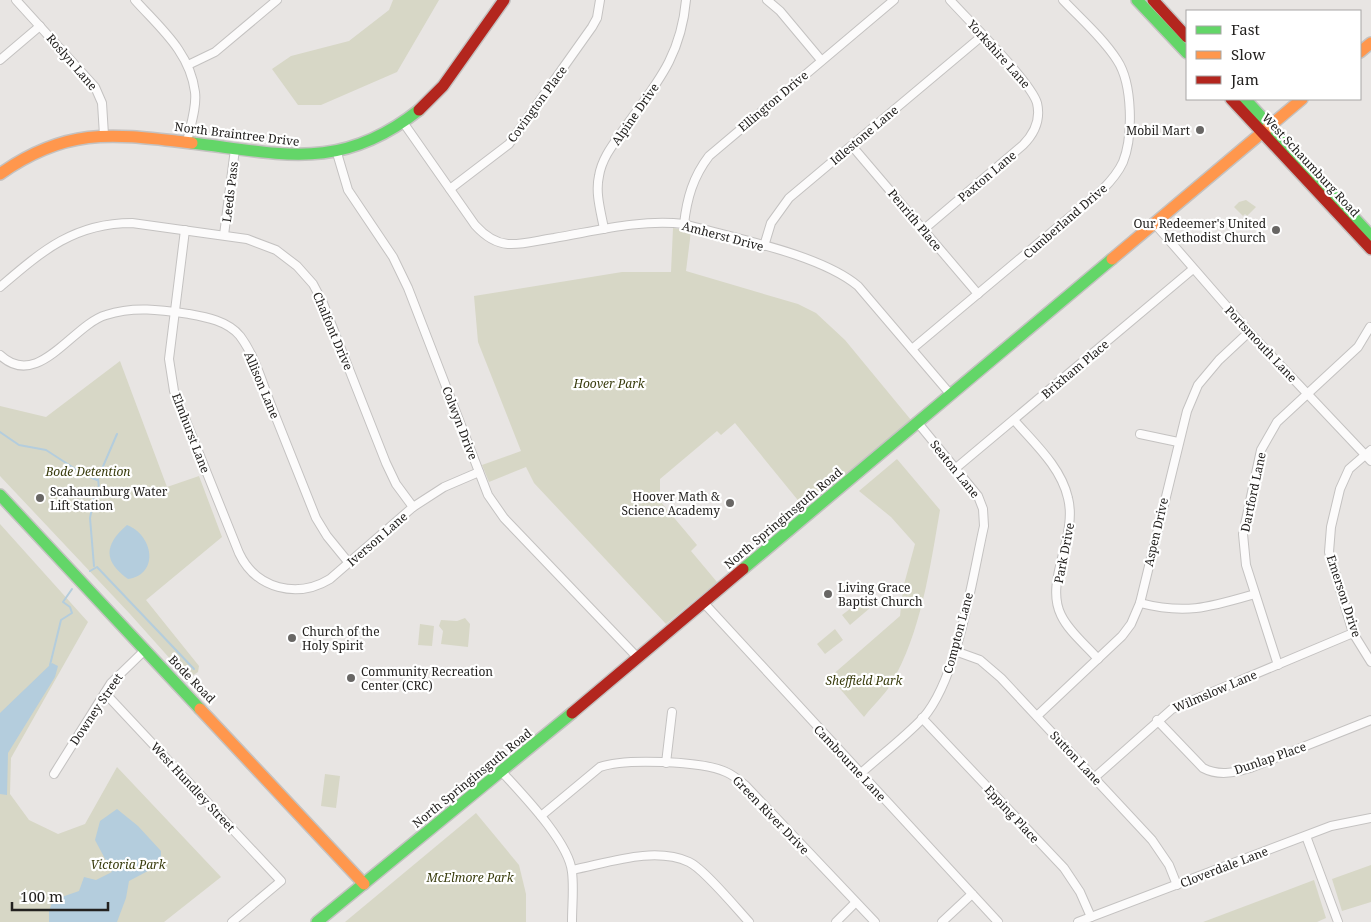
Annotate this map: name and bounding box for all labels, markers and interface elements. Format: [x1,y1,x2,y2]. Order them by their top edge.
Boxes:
legend [1186,10,1361,100]
street label: Yorkshire Lane [963,15,1034,92]
text: Fast [1231,19,1260,39]
street label: Roslyn Lane [43,30,101,94]
text: Slow [1231,44,1265,64]
street label: Covington Place [503,62,571,146]
street label: Ellington Drive [734,67,812,135]
text: Jam [1230,69,1259,89]
street label: Alpine Drive [607,80,663,148]
street label: Idlestone Lane [826,101,902,169]
street label: West Schaumburg Road [1258,109,1364,221]
street label: North Braintree Drive [174,118,300,150]
place label: Mobil Mart [1126,122,1190,139]
marker: Mobil Mart [1194,124,1206,136]
street label: Paxton Lane [954,147,1020,205]
street label: Leeds Pass [218,161,242,223]
street label: Cumberland Drive [1019,180,1111,262]
street label: Penrith Place [884,185,946,255]
place label: Our Redeemer's United Methodist Church [1133,215,1267,246]
street label: Amherst Drive [680,217,766,255]
marker: Our Redeemer's United Methodist Church [1270,224,1282,236]
street label: Chalfont Drive [309,289,357,373]
street label: Portsmouth Lane [1221,302,1301,386]
street label: Brixham Place [1038,336,1112,402]
street label: Allison Lane [240,349,284,421]
park label: Hoover Park [572,375,646,392]
street label: Colwyn Drive [438,384,482,462]
street label: Elmhurst Lane [168,390,214,476]
street label: Seaton Lane [926,436,984,502]
street label: Dartford Lane [1236,450,1270,534]
park label: Bode Detention [45,463,131,480]
street label: North Springinsguth Road [720,463,846,572]
place label: Scahaumburg Water Lift Station [50,483,168,514]
place label: Hoover Math & Science Academy [622,488,720,519]
marker: Scahaumburg Water Lift Station [34,492,46,504]
street label: Aspen Drive [1140,496,1172,568]
marker: Hoover Math & Science Academy [724,497,736,509]
street label: Iverson Lane [343,508,411,570]
street label: Park Drive [1050,521,1078,585]
street label: Emerson Drive [1323,553,1365,639]
place label: Living Grace Baptist Church [838,579,923,610]
marker: Living Grace Baptist Church [822,588,834,600]
street label: Compton Lane [939,591,977,675]
place label: Church of the Holy Spirit [302,623,380,654]
marker: Church of the Holy Spirit [286,632,298,644]
street label: Bode Road [165,651,220,707]
place label: Community Recreation Center (CRC) [361,663,493,694]
street label: Wilmslow Lane [1171,666,1259,716]
street label: Downey Street [66,670,126,748]
marker: Community Recreation Center (CRC) [345,672,357,684]
park label: Sheffield Park [826,672,904,689]
street label: Cambourne Lane [810,721,890,805]
street label: North Springinsguth Road [409,724,536,832]
street label: Sutton Lane [1046,727,1106,789]
street label: West Hundley Street [147,738,239,836]
street label: Dunlap Place [1232,738,1308,778]
street label: Green River Drive [729,772,813,858]
street label: Epping Place [981,781,1043,847]
street label: Cloverdale Lane [1178,842,1270,892]
park label: Victoria Park [90,856,167,873]
park label: McElmore Park [425,869,515,886]
scale bar [12,880,109,912]
text: 100 m [20,886,63,906]

